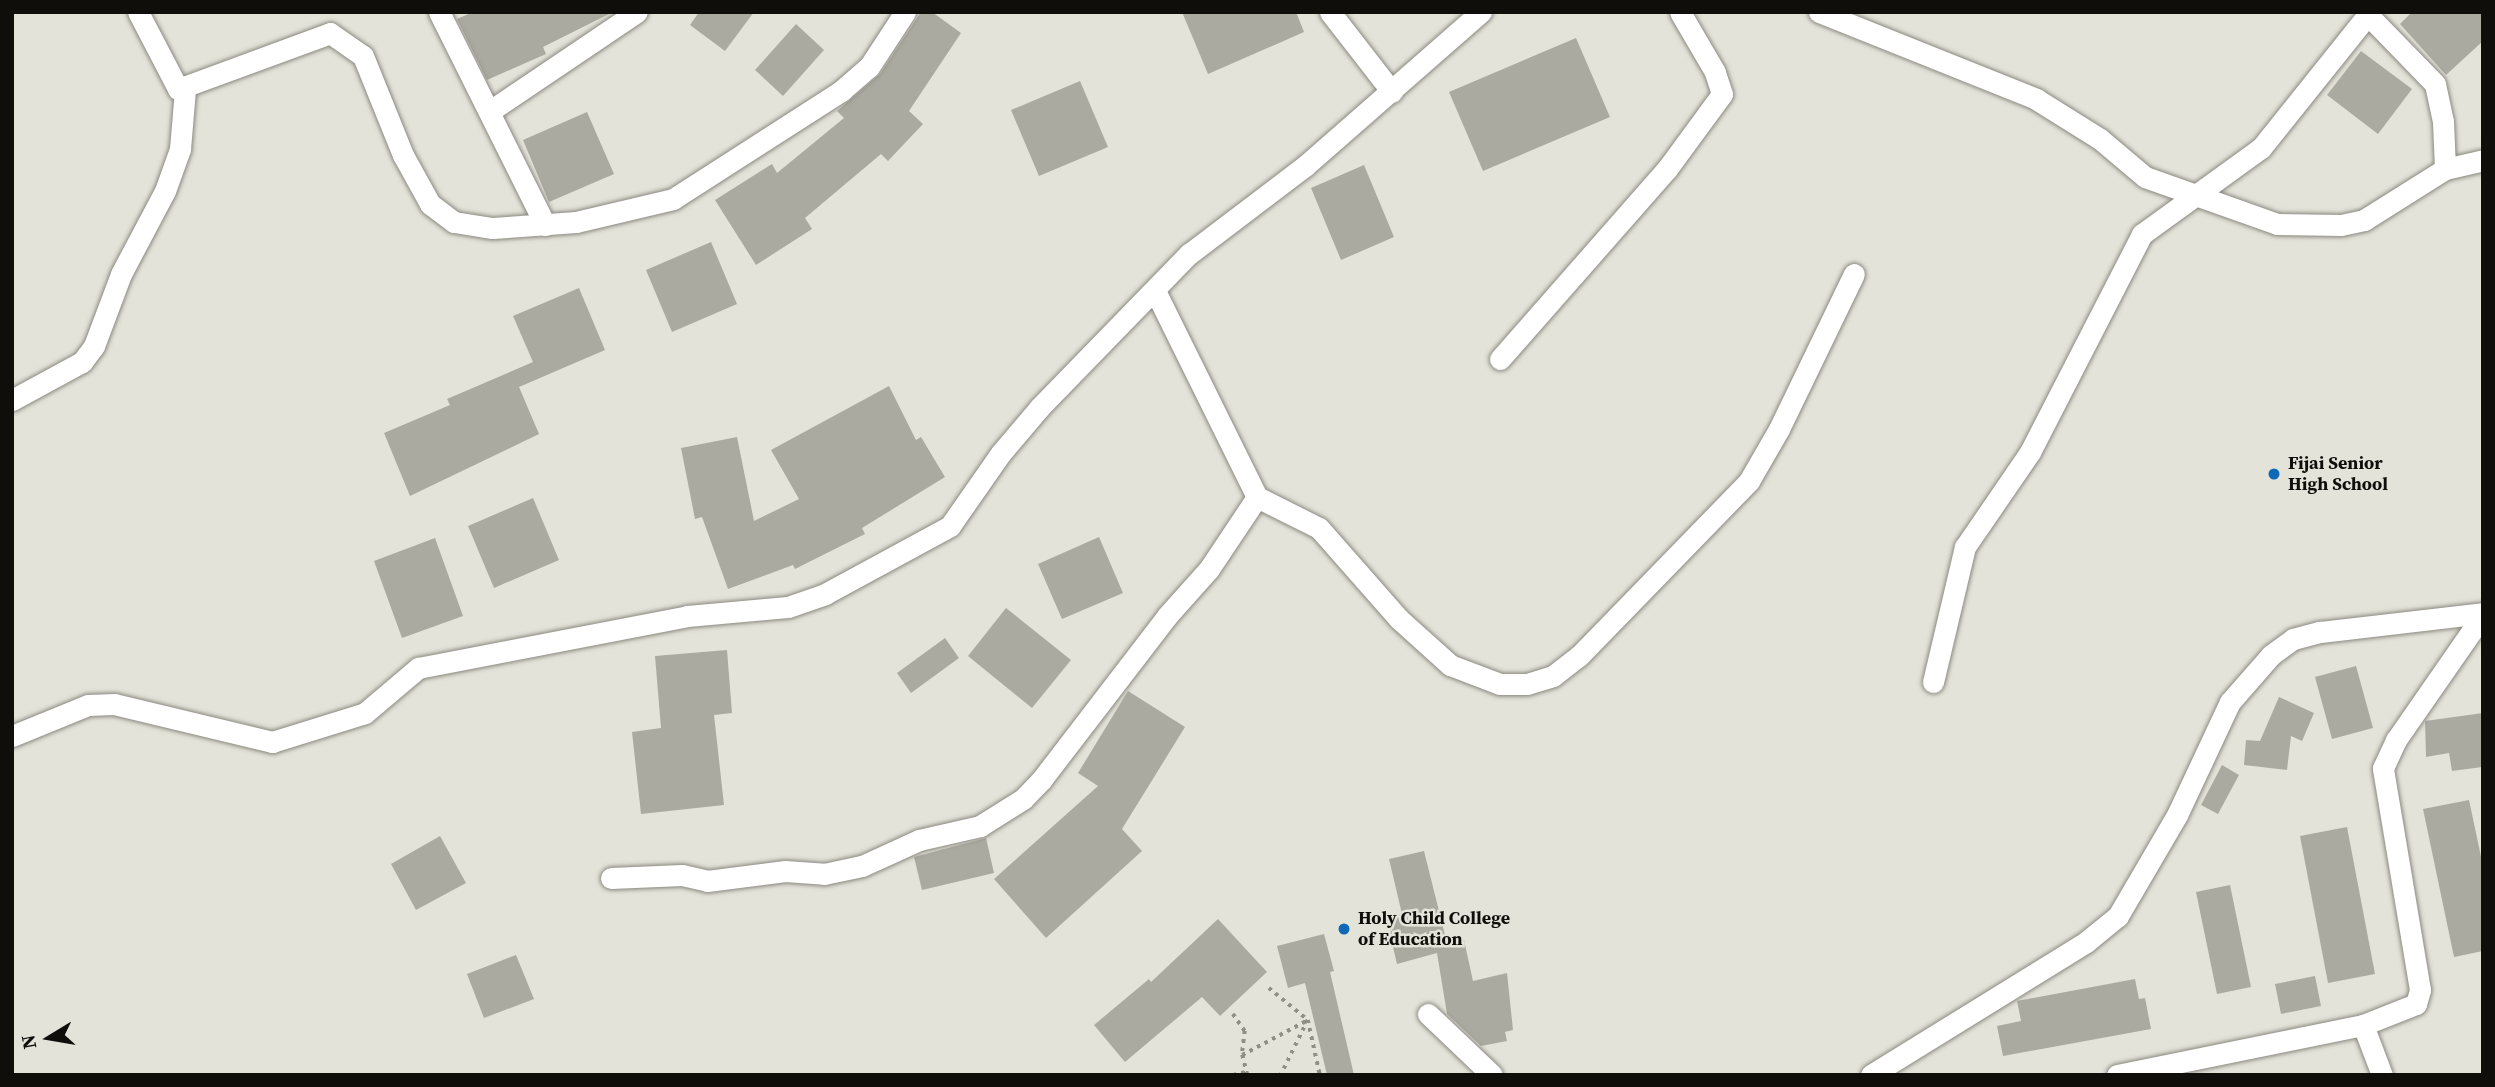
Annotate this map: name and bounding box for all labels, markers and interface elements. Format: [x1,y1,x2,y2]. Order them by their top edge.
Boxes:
place label: Fijai Senior High School [2288,453,2388,496]
marker: Fijai Senior High School [2266,466,2282,482]
place label: Holy Child College of Education [1358,908,1510,950]
marker: Holy Child College of Education [1336,921,1352,937]
north arrow [14,1003,84,1073]
text: N [14,1033,42,1051]

